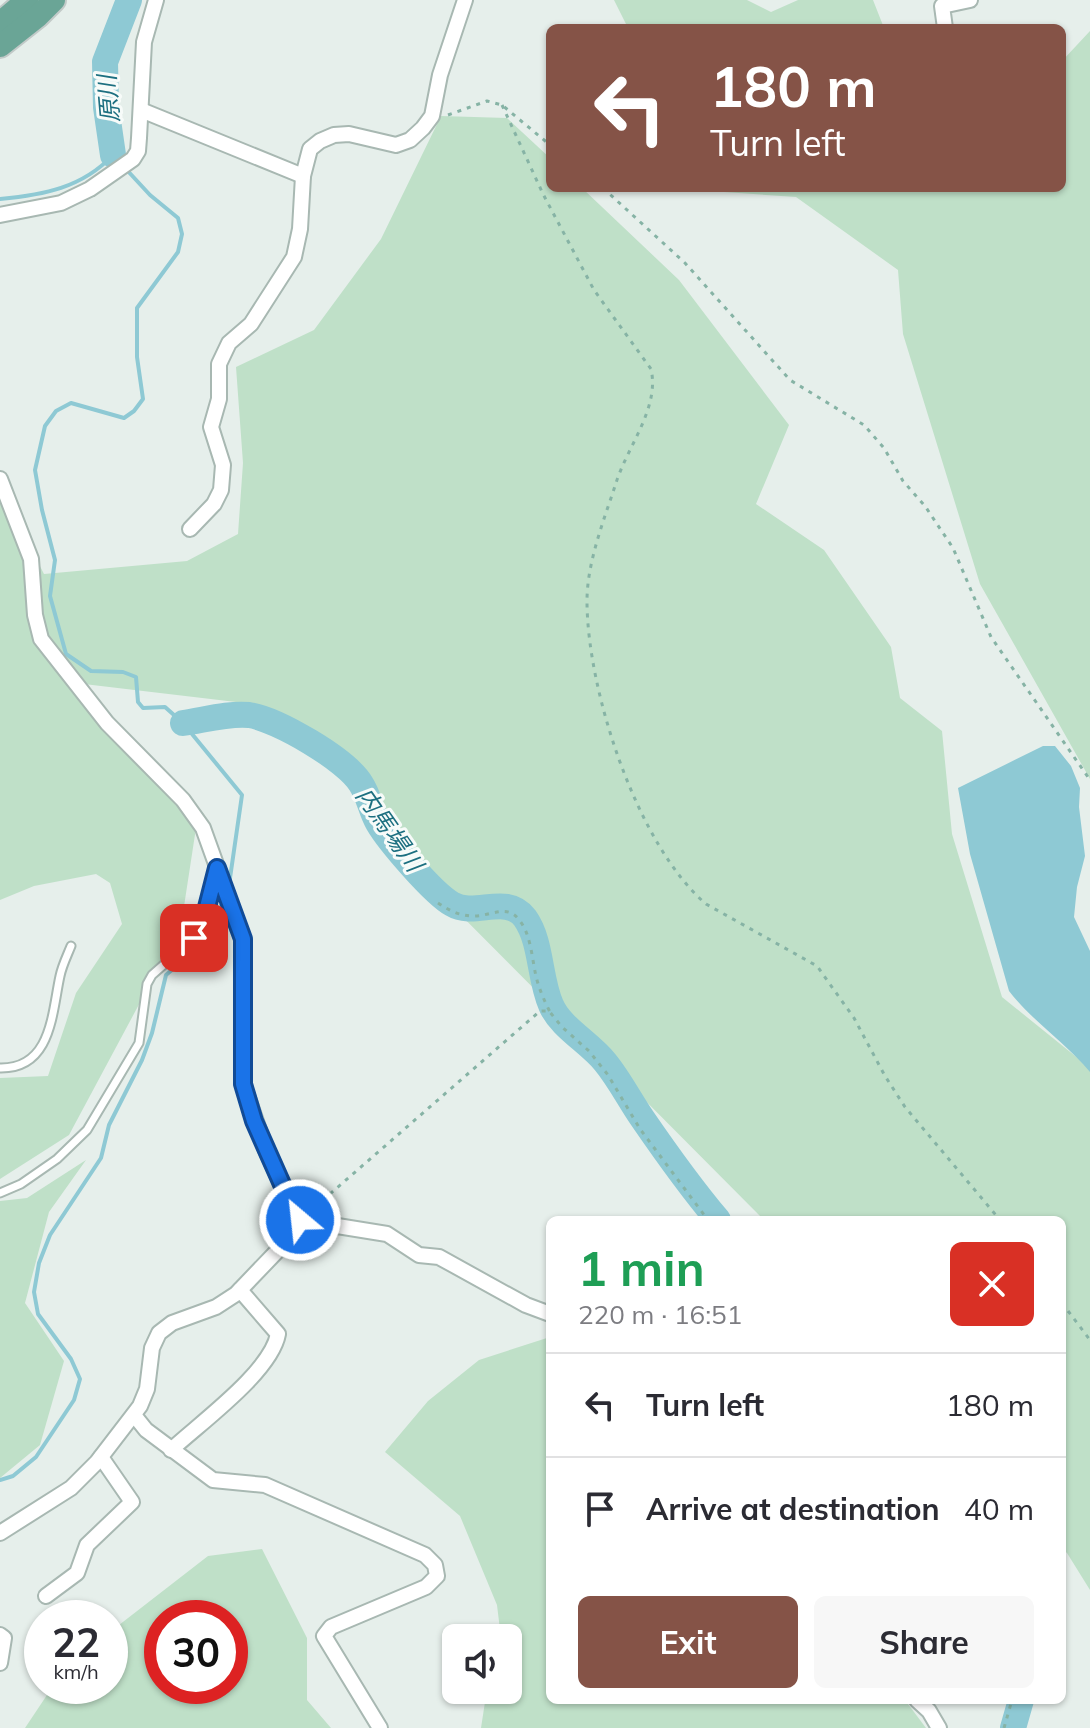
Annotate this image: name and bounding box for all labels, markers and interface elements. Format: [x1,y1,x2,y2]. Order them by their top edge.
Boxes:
text: 180 m [710,51,877,121]
icon: left [578,56,682,160]
water label: 原川 [91,71,125,124]
text: Turn left [710,120,846,165]
water label: 内馬場川 [350,781,432,879]
pin [160,904,228,972]
icon: arrive [172,916,216,960]
position arrow [258,1178,342,1262]
text: 1 min [578,1238,705,1298]
button: close [950,1242,1034,1326]
text: 220 m · 16:51 [578,1298,742,1331]
icon: left [578,1383,622,1427]
text: Turn left [646,1386,764,1424]
text: 180 m [946,1386,1034,1424]
icon: arrive [578,1487,622,1531]
text: Arrive at destination [646,1490,940,1528]
text: 40 m [964,1490,1034,1528]
button: Exit [578,1596,798,1688]
button: Share [814,1596,1034,1688]
speed limit sign: 30 [144,1600,248,1704]
text: 22 [52,1617,100,1667]
map controls [442,1624,522,1704]
button: sound [442,1624,522,1704]
text: km/h [53,1659,99,1684]

